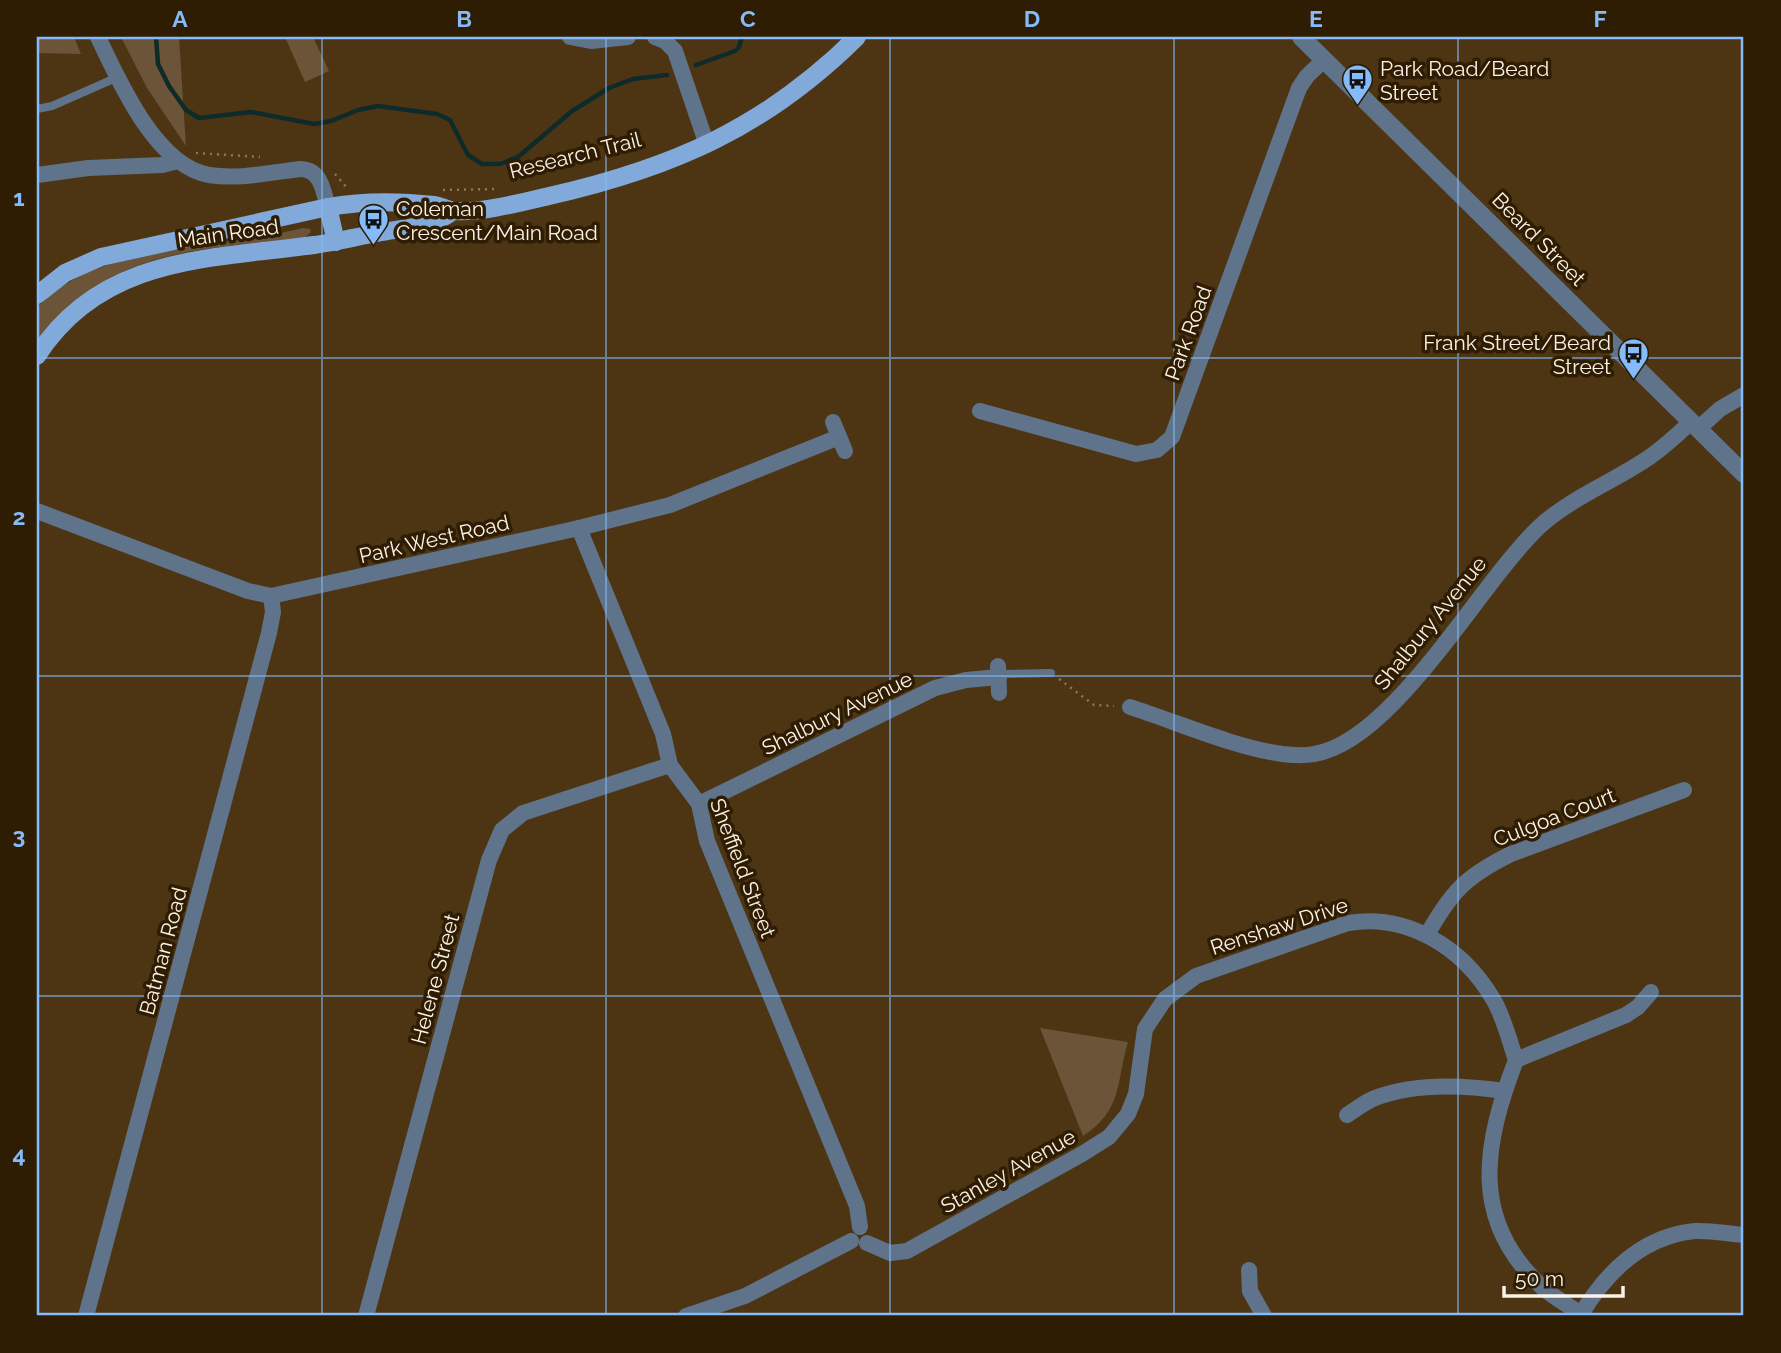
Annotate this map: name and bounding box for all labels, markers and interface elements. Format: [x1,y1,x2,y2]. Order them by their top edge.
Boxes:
text: A [172,5,188,32]
text: B [456,5,472,32]
text: C [740,5,756,32]
text: D [1024,5,1040,32]
text: E [1309,5,1323,32]
text: F [1593,5,1607,32]
place label: Park Road/Beard Street [1380,56,1549,105]
bus stop icon: Park Road/Beard Street [1340,63,1374,107]
street label: Research Trail [506,126,644,183]
text: 1 [13,184,25,211]
street label: Beard Street [1487,187,1591,291]
place label: Coleman Crescent/Main Road [396,196,598,245]
bus stop icon: Coleman Crescent/Main Road [356,203,390,247]
street label: Main Road [176,214,280,252]
street label: Park Road [1159,282,1217,384]
place label: Frank Street/Beard Street [1423,330,1611,379]
bus stop icon: Frank Street/Beard Street [1617,337,1651,381]
text: 2 [13,503,25,530]
street label: Park West Road [356,510,512,568]
street label: Shalbury Avenue [1369,551,1491,695]
street label: Shalbury Avenue [758,666,916,760]
street label: Culgoa Court [1489,782,1619,852]
street label: Sheffield Street [705,795,781,941]
text: 3 [13,822,25,849]
street label: Batman Road [134,884,192,1018]
street label: Renshaw Drive [1207,892,1351,960]
street label: Helene Street [406,911,464,1047]
street label: Stanley Avenue [936,1124,1080,1218]
text: 4 [12,1141,26,1168]
scale bar [1504,1255,1624,1299]
text: 50 m [1515,1266,1564,1291]

